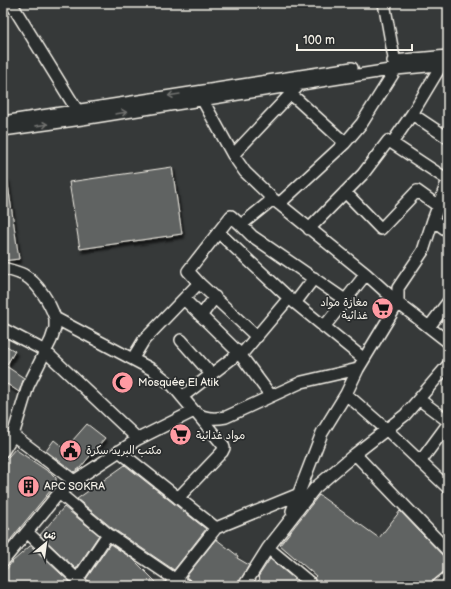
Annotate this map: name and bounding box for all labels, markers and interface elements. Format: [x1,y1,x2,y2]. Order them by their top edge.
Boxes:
scale bar [297,26,412,52]
text: 100 m [303,33,335,48]
one-way arrow [168,91,181,99]
one-way arrow [114,109,127,117]
one-way arrow [35,121,48,129]
supermarket icon: مغازة مواد غذائية [370,295,396,321]
place label: مغازة مواد غذائية [320,296,368,322]
mosque icon: Mosquée El Atik [109,369,135,395]
place label: Mosquée El Atik [138,376,219,389]
supermarket icon: مواد غذائية [168,422,194,448]
place label: مواد غذائية [196,429,245,443]
public building icon: مكتب البريد سكرة [58,437,84,463]
place label: مكتب البريد سكرة [86,444,162,458]
building icon: APC SOKRA [15,473,41,499]
place label: APC SOKRA [44,480,105,493]
north arrow [26,523,66,563]
text: ش [42,526,59,543]

